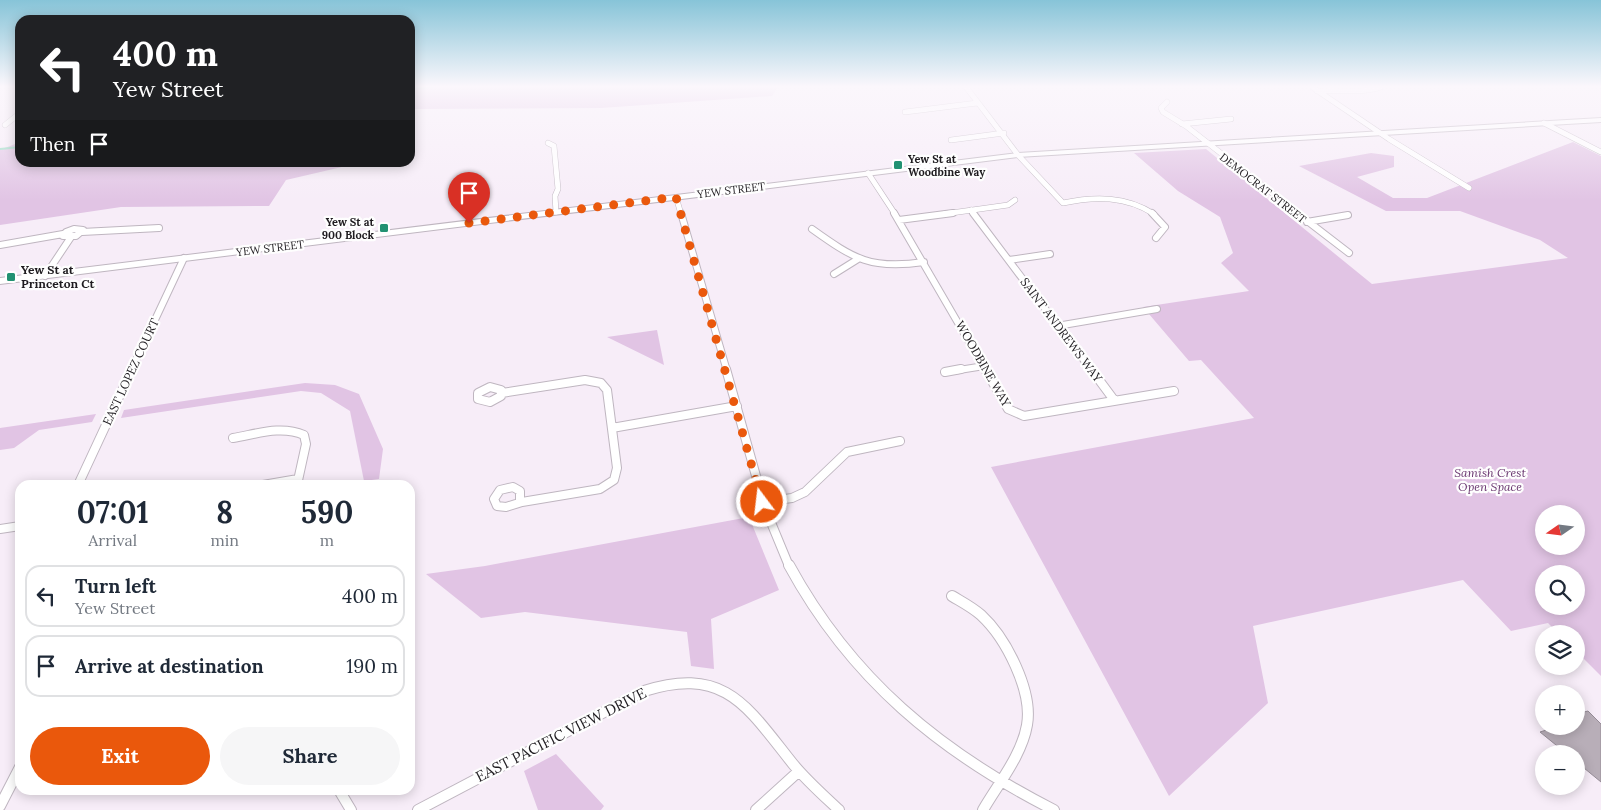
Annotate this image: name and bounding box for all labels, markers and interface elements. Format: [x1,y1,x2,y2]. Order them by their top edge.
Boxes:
text: 400 m [113,31,218,76]
icon: left [30,35,95,100]
text: Yew Street [113,75,223,103]
icon: arrive [85,130,113,158]
text: Then [30,132,75,156]
street label: DEMOCRAT STREET [1217,150,1309,226]
place label: Yew St at Woodbine Way [908,152,986,179]
marker: Yew St at Woodbine Way [892,159,904,171]
pin [448,172,490,223]
icon: arrive [455,179,483,207]
street label: YEW STREET [695,179,766,201]
place label: Yew St at 900 Block [322,215,374,242]
marker: Yew St at 900 Block [378,222,390,234]
street label: YEW STREET [234,237,305,259]
place label: Yew St at Princeton Ct [21,262,95,291]
marker: Yew St at Princeton Ct [5,271,17,283]
street label: SAINT ANDREWS WAY [1017,275,1106,385]
street label: EAST LOPEZ COURT [99,316,162,428]
street label: WOODBINE WAY [953,318,1014,410]
park label: Samish Crest Open Space [1454,465,1526,494]
position arrow [735,475,787,527]
text: 07:01 [77,493,149,531]
text: 8 [216,493,233,531]
text: 590 [301,493,353,531]
north arrow [1535,505,1585,555]
map controls [1535,505,1585,795]
text: Arrival [88,530,137,550]
text: min [210,530,239,550]
text: m [320,530,334,550]
button: search [1535,565,1585,615]
text: Turn left [75,574,156,598]
icon: left [32,582,60,610]
text: 400 m [342,584,398,608]
text: Yew Street [75,598,155,618]
button: layers [1535,625,1585,675]
icon: arrive [32,652,60,680]
text: Arrive at destination [75,654,264,678]
text: 190 m [346,654,398,678]
street label: EAST PACIFIC VIEW DRIVE [472,683,649,786]
button: + [1535,685,1585,735]
button: Exit [30,727,210,785]
button: Share [220,727,400,785]
button: − [1535,745,1585,795]

